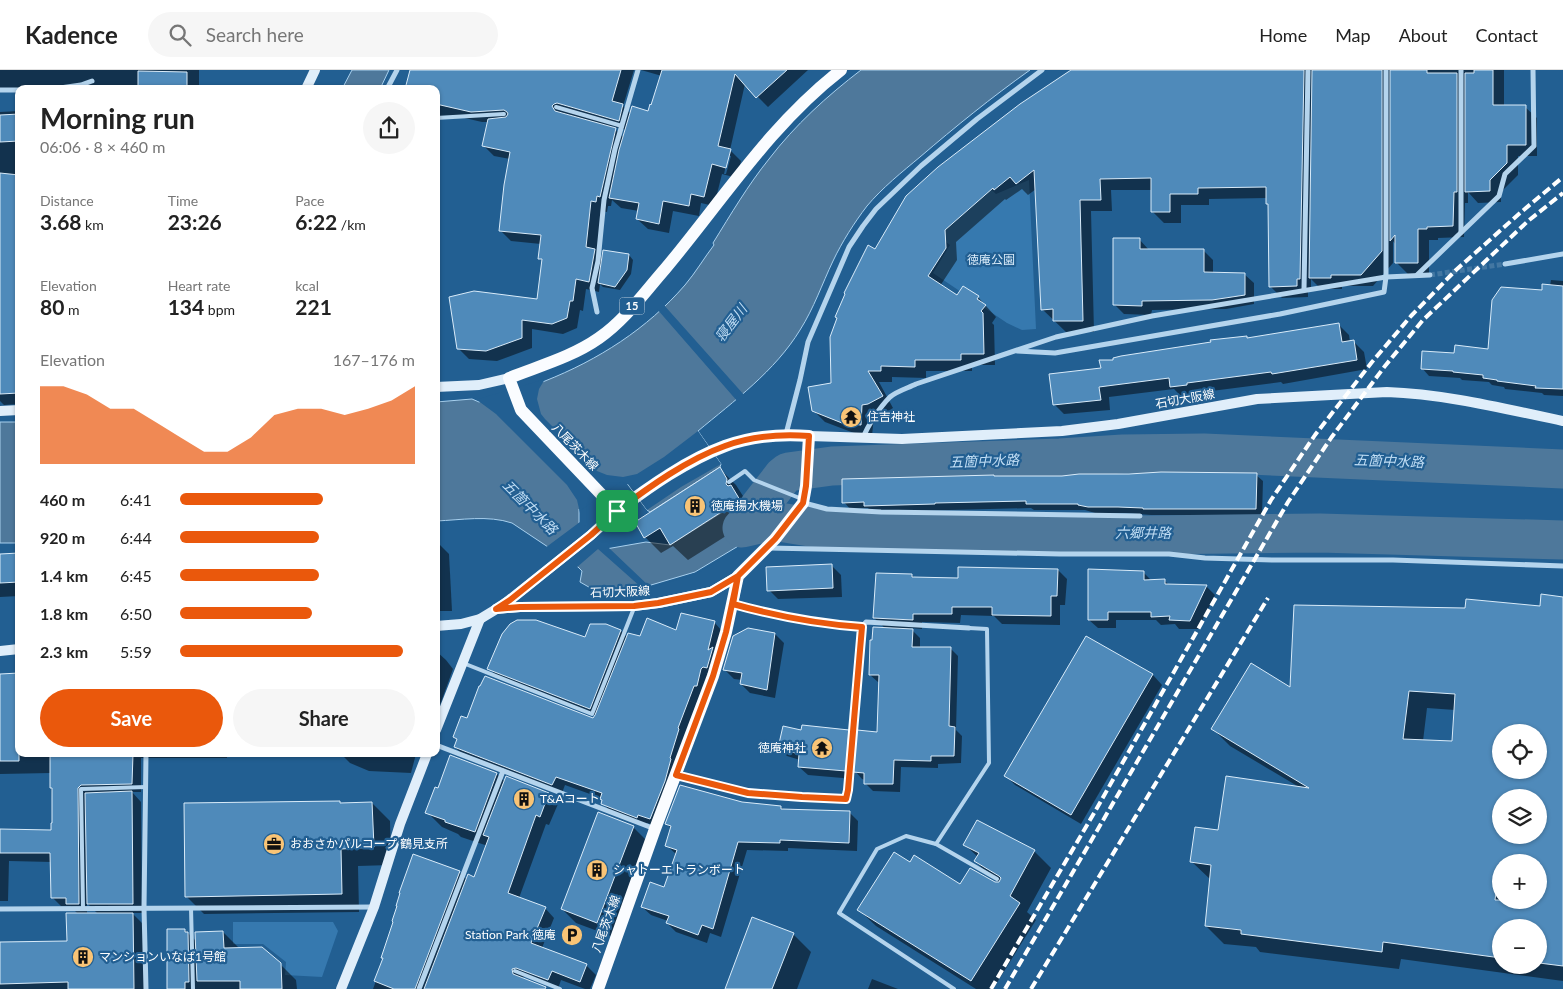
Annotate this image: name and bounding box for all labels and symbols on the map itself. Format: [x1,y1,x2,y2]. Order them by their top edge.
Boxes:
park label: 徳庵公園 [967,252,1015,267]
road number: 15 [620,298,644,315]
water label: 寝屋川 [711,299,751,345]
street label: 石切大阪線 [1154,386,1216,411]
temple icon: 住吉神社 [839,405,863,429]
place label: 住吉神社 [867,409,915,424]
street label: 八尾茨木線 [549,420,602,473]
water label: 五箇中水路 [949,451,1020,470]
water label: 五箇中水路 [1354,451,1425,470]
water label: 五箇中水路 [500,476,562,538]
pin [596,490,638,532]
building icon: 徳庵揚水機場 [683,494,707,518]
place label: 徳庵揚水機場 [711,498,783,513]
water label: 六郷井路 [1115,524,1172,541]
street label: 石切大阪線 [590,583,650,600]
temple icon: 徳庵神社 [810,736,834,760]
place label: 徳庵神社 [758,740,806,755]
building icon: T&Aコート [512,787,536,811]
place label: T&Aコート [540,791,600,806]
office icon: おおさかパルコープ 鶴見支所 [262,832,286,856]
place label: おおさかパルコープ 鶴見支所 [290,836,448,851]
building icon: シャトーエトランボート [585,858,609,882]
place label: シャトーエトランボート [613,862,745,877]
street label: 八尾茨木線 [588,893,623,955]
parking icon: Station Park 徳庵 [560,923,584,947]
place label: Station Park 徳庵 [465,927,556,942]
building icon: マンションいなば1号館 [71,945,95,969]
place label: マンションいなば1号館 [99,949,226,964]

